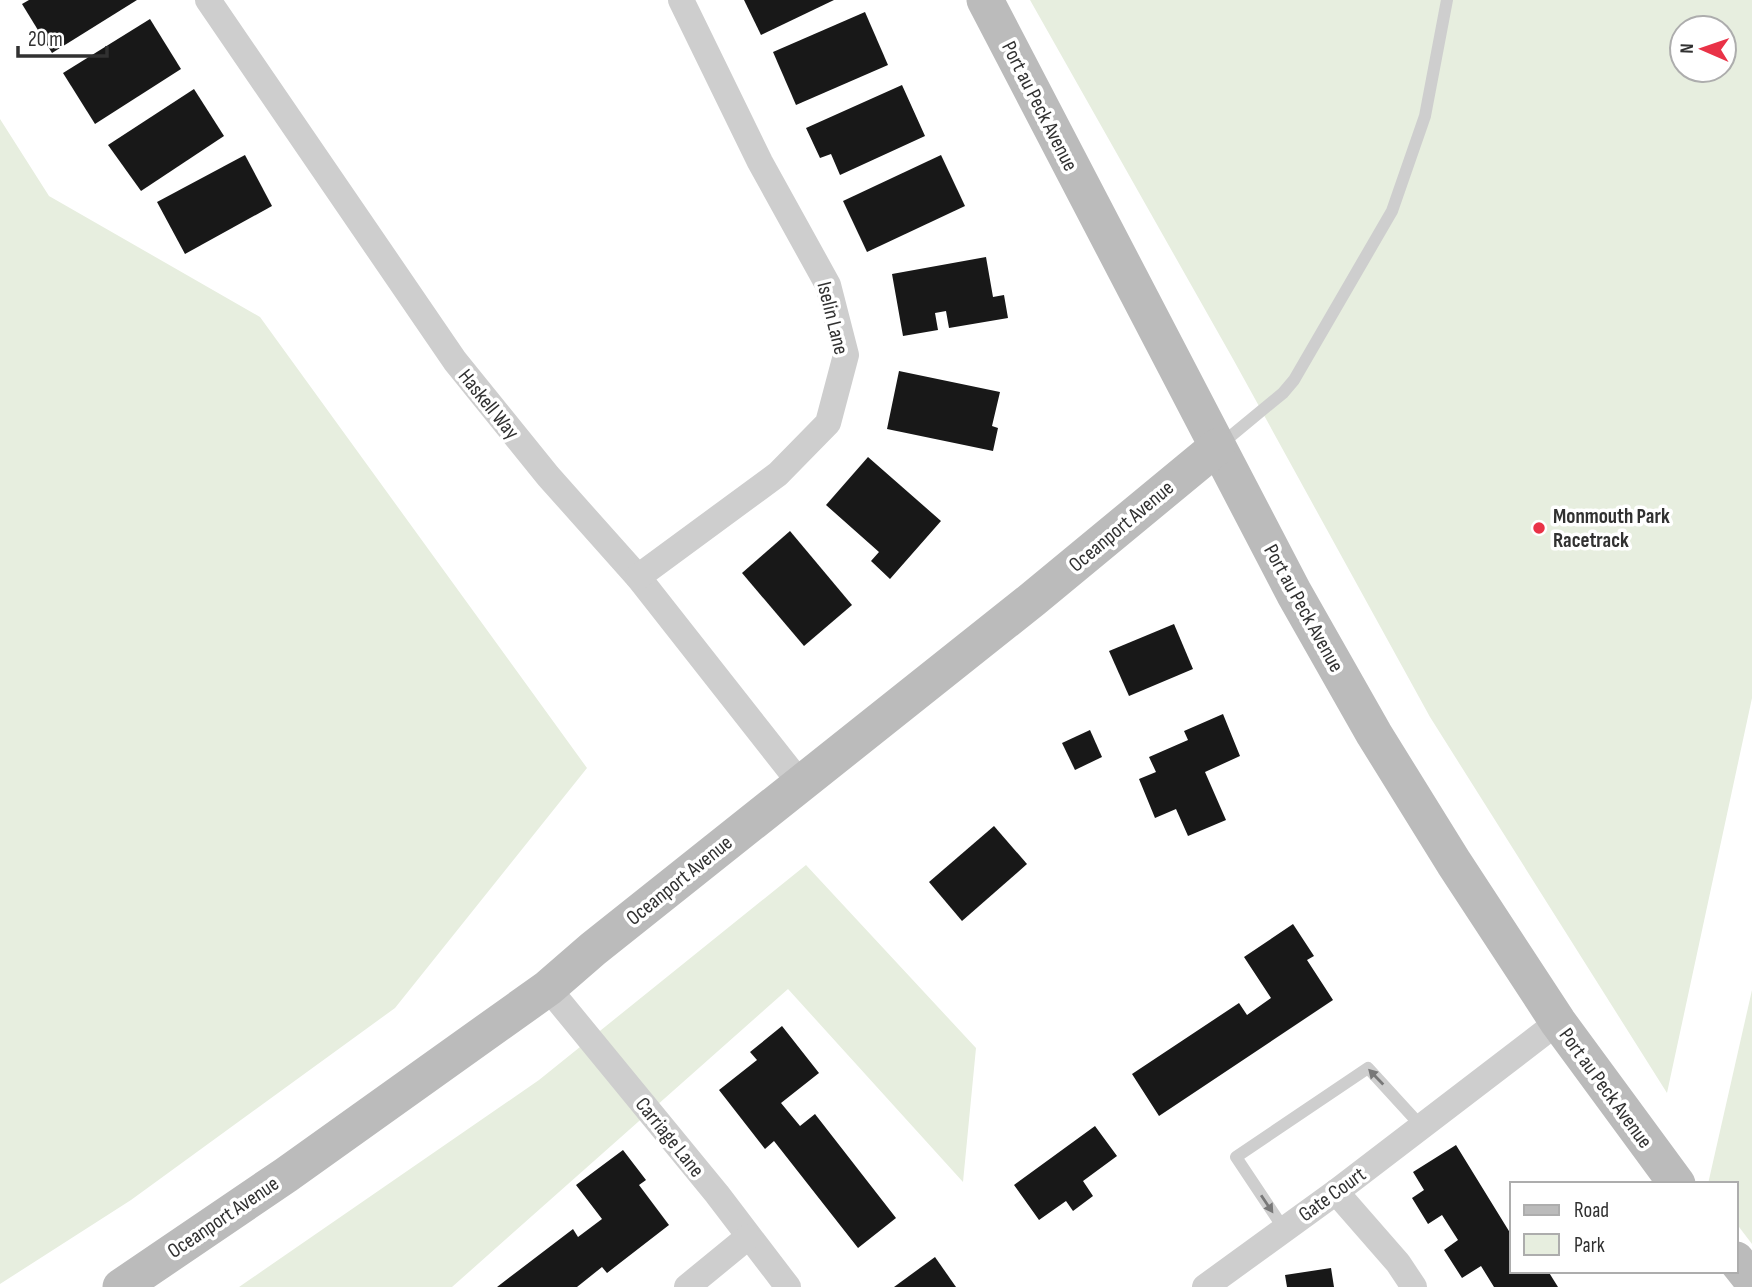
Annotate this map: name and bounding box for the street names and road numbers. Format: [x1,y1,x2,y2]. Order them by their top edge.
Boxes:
street label: Port au Peck Avenue [996,37,1083,175]
street label: Iselin Lane [811,279,854,357]
street label: Haskell Way [453,364,524,444]
street label: Oceanport Avenue [1064,475,1179,577]
street label: Port au Peck Avenue [1258,540,1349,676]
street label: Oceanport Avenue [621,830,737,931]
street label: Port au Peck Avenue [1554,1023,1658,1153]
street label: Carriage Lane [630,1092,709,1182]
street label: Gate Court [1294,1162,1371,1227]
street label: Oceanport Avenue [163,1171,284,1264]

